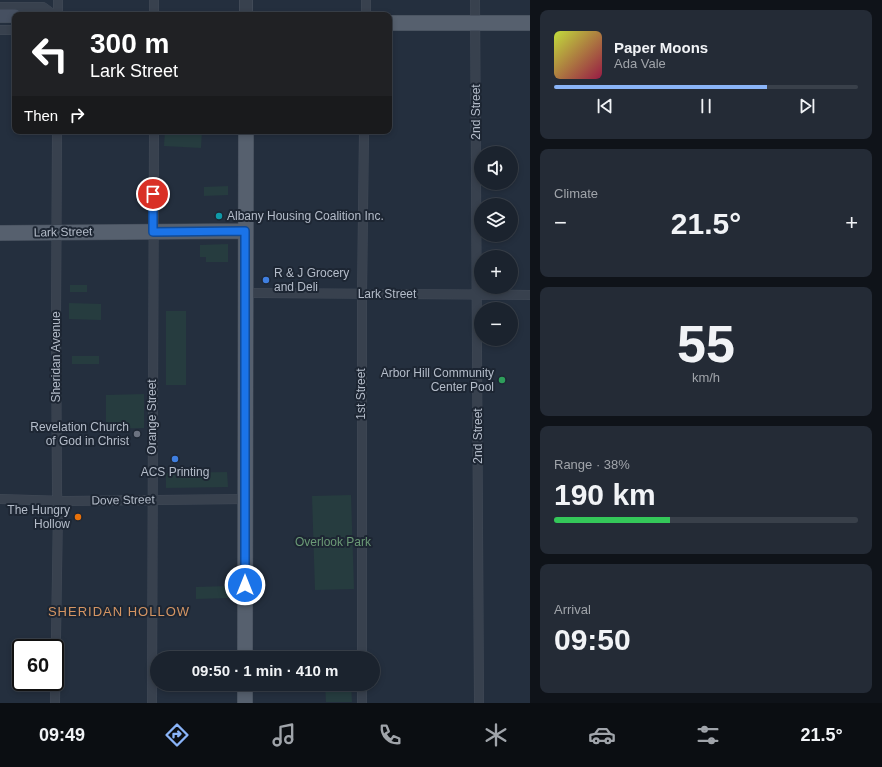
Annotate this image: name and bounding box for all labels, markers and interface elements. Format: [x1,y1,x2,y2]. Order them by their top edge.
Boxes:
icon: left [24,28,76,80]
text: 300 m [90,28,169,59]
text: Paper Moons [614,39,708,56]
text: Ada Vale [614,56,666,71]
text: Lark Street [90,61,178,81]
street label: 2nd Street [469,84,483,140]
icon: previous [594,95,616,117]
icon: pause [695,95,717,117]
icon: next [796,95,818,117]
icon: right [66,104,88,126]
text: Then [24,107,58,124]
map controls [474,146,518,346]
button: sound [474,146,518,190]
pin [136,177,170,211]
icon: arrive [142,183,164,205]
text: Climate [554,186,598,201]
button: layers [474,198,518,242]
text: 21.5° [671,207,741,240]
place label: Albany Housing Coalition Inc. [227,209,384,223]
text: − [554,210,567,235]
text: + [845,210,858,235]
marker: Albany Housing Coalition Inc. [214,211,224,221]
street label: Lark Street [34,224,93,240]
button: + [474,250,518,294]
place label: R & J Grocery and Deli [274,266,349,294]
marker: R & J Grocery and Deli [261,275,271,285]
street label: Lark Street [358,287,417,301]
button: − [474,302,518,346]
street label: Sheridan Avenue [49,311,63,403]
text: 55 [677,315,735,373]
place label: Arbor Hill Community Center Pool [381,366,494,394]
street label: 1st Street [354,368,368,420]
text: km/h [692,370,720,385]
marker: Arbor Hill Community Center Pool [497,375,507,385]
street label: Orange Street [145,379,159,455]
street label: 2nd Street [471,408,485,464]
place label: Revelation Church of God in Christ [30,420,130,448]
marker: Revelation Church of God in Christ [132,429,142,439]
marker: ACS Printing [170,454,180,464]
text: Range · 38% [554,457,630,472]
place label: ACS Printing [141,465,209,479]
text: 190 km [554,478,656,511]
street label: Dove Street [91,492,155,508]
place label: The Hungry Hollow [7,503,70,531]
marker: The Hungry Hollow [73,512,83,522]
park label: Overlook Park [295,535,372,549]
position arrow [224,564,266,606]
text: Arrival [554,602,591,617]
district label: SHERIDAN HOLLOW [48,604,190,619]
text: 09:50 [554,623,631,656]
speed limit sign: 60 [12,639,64,691]
text: 09:50 · 1 min · 410 m [192,662,338,679]
icon: directions [163,721,191,749]
icon: music [270,721,298,749]
icon: phone [376,721,404,749]
icon: climate [482,721,510,749]
icon: car [588,721,616,749]
icon: filters [694,721,722,749]
text: 09:49 [39,725,85,745]
text: 21.5° [801,725,843,745]

